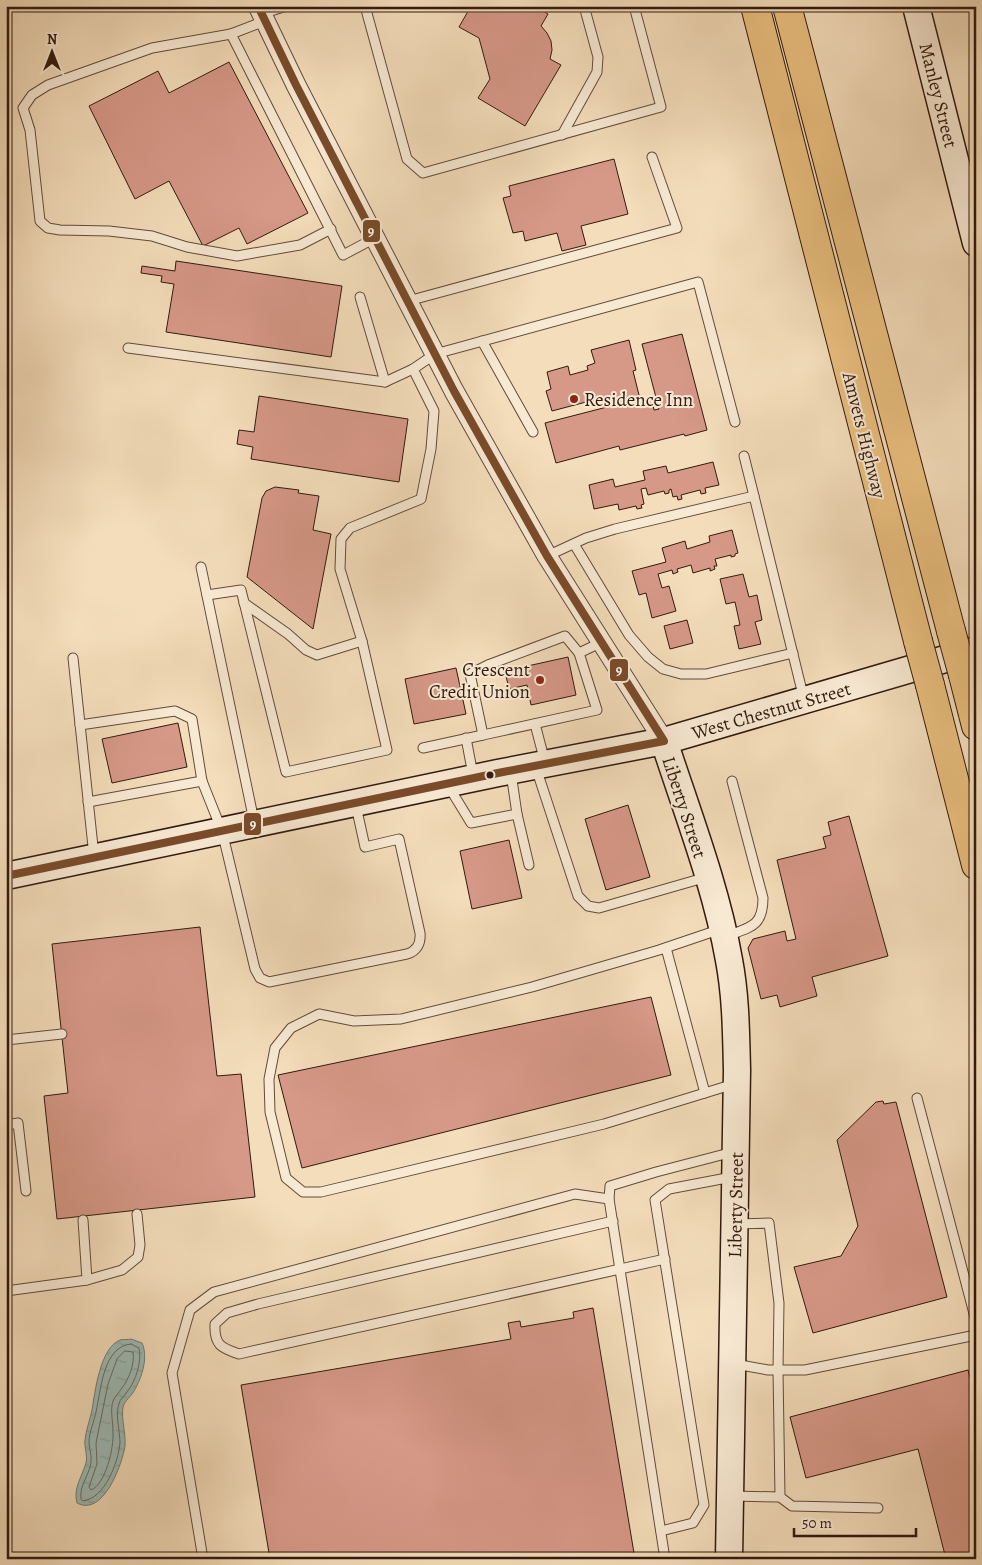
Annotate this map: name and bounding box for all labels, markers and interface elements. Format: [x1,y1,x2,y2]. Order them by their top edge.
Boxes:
north arrow [28,28,78,78]
text: N [47,30,57,49]
street label: Manley Street [912,40,964,150]
line badge: 9 [362,219,381,243]
text: 9 [368,222,375,241]
street label: Amvets Highway [836,368,892,502]
place label: Residence Inn [584,387,693,413]
marker: Residence Inn [568,393,580,405]
place label: Crescent Credit Union [429,657,530,705]
line badge: 9 [609,658,629,682]
text: 9 [616,661,623,680]
marker: Crescent Credit Union [534,674,546,686]
street label: West Chestnut Street [688,676,854,746]
street label: Liberty Street [655,753,713,862]
unlabelled marker [485,770,495,780]
line badge: 9 [243,812,262,836]
text: 9 [250,815,257,834]
street label: Liberty Street [722,1152,750,1258]
scale bar [794,1505,917,1537]
text: 50 m [802,1513,832,1533]

